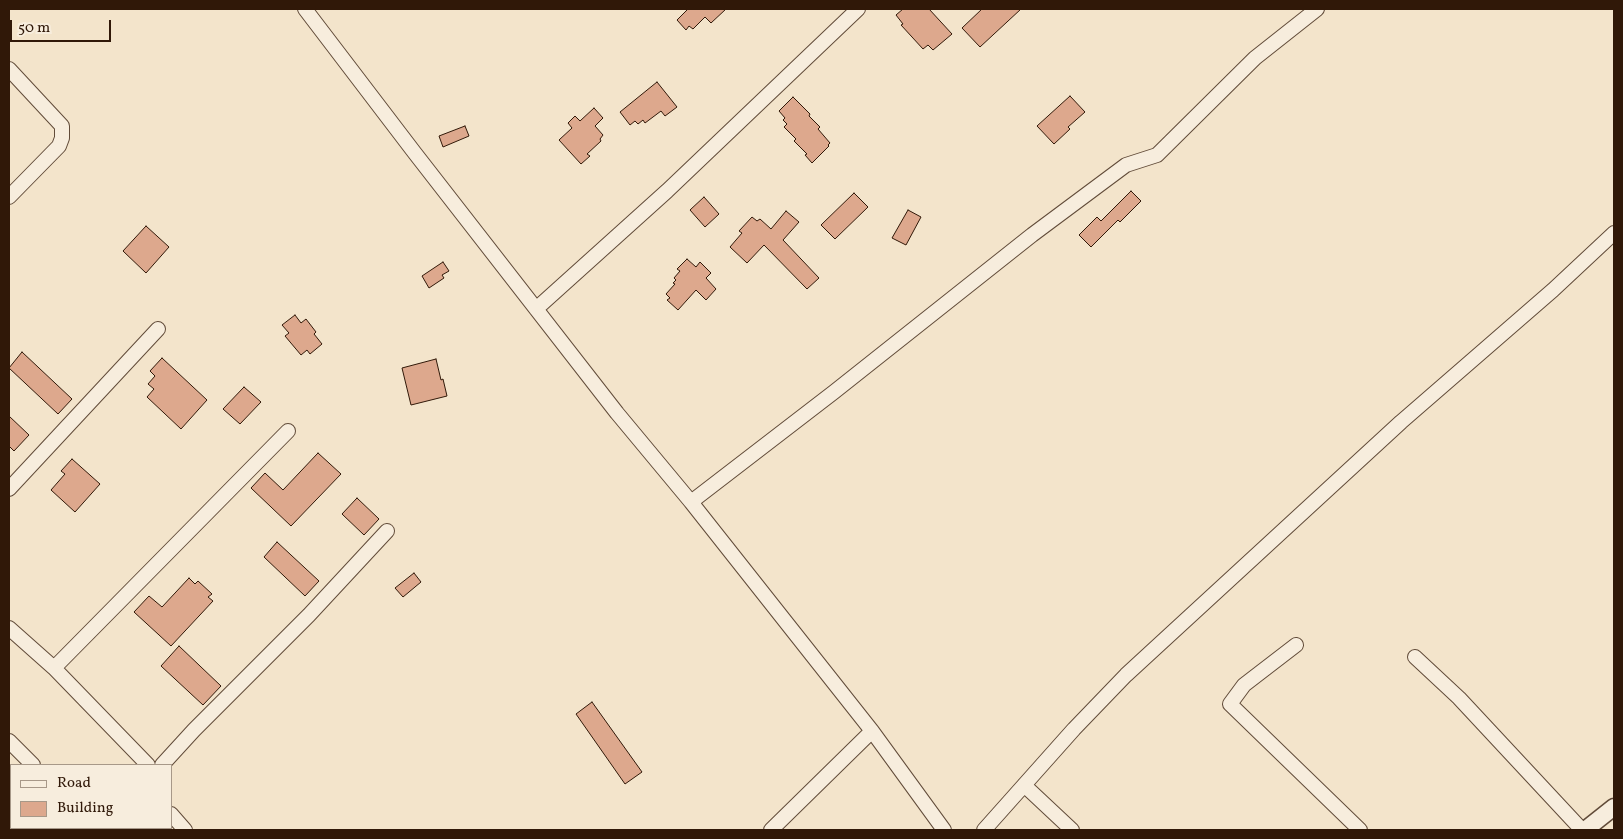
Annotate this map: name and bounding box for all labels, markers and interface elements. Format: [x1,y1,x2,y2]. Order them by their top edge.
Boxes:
scale bar [12,10,114,42]
text: 50 m [18,18,50,39]
legend [10,764,172,829]
text: Road [57,773,91,794]
text: Building [57,798,113,819]

